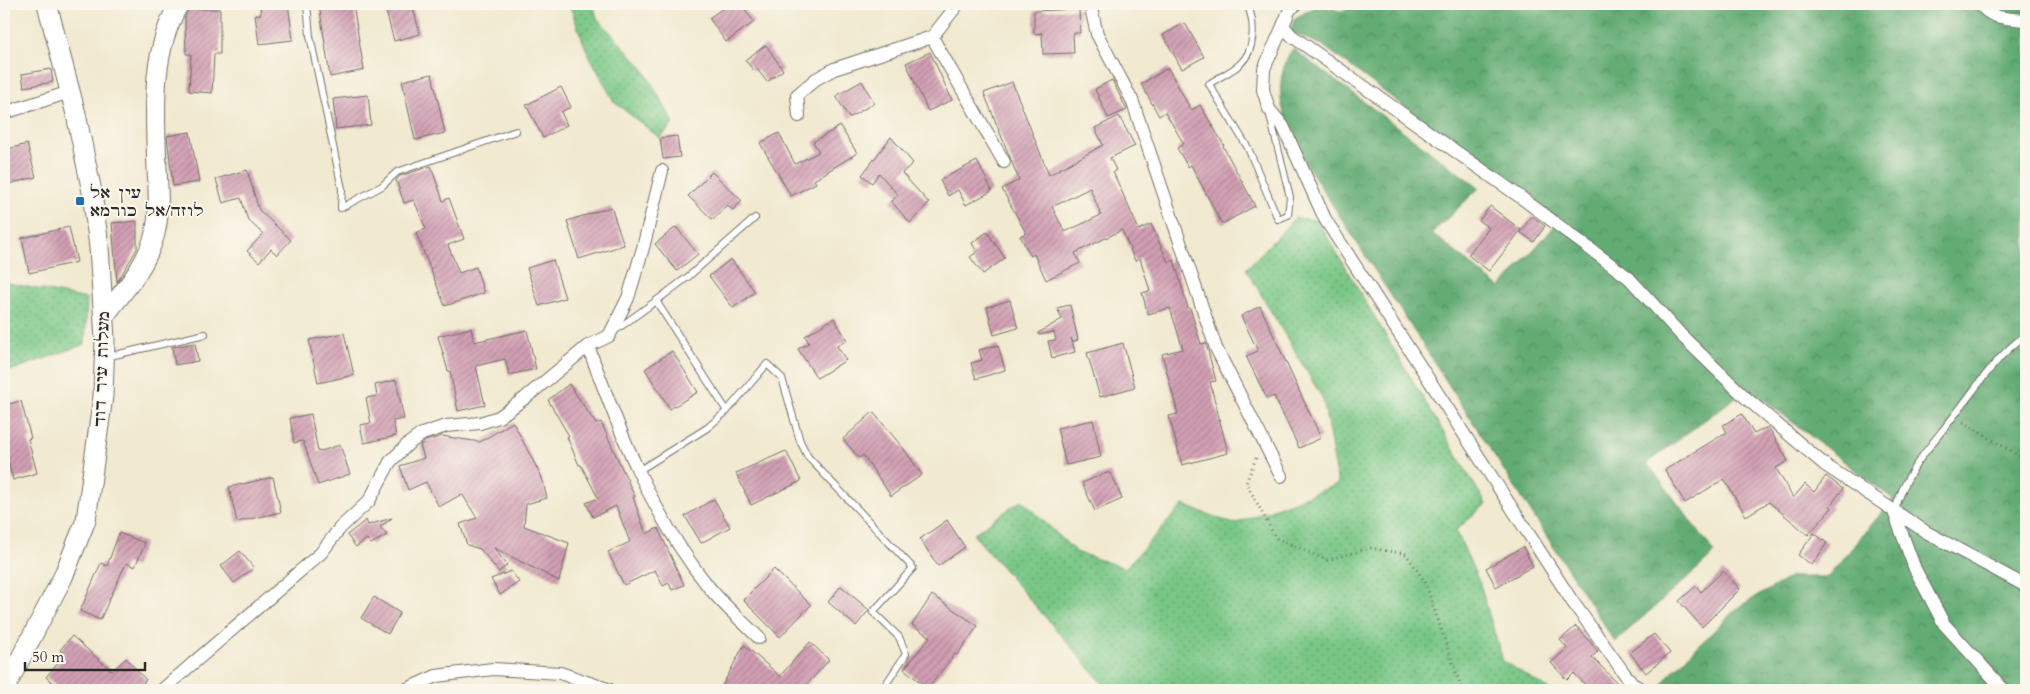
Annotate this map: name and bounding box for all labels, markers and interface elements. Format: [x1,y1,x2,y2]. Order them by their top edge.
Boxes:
place label: עין אל לוזה/אל כורמא [90,182,204,222]
marker: עין אל לוזה/אל כורמא [74,195,86,207]
street label: מעלות עיר דוד [89,311,115,428]
scale bar [25,639,145,671]
text: 50 m [32,647,64,667]

